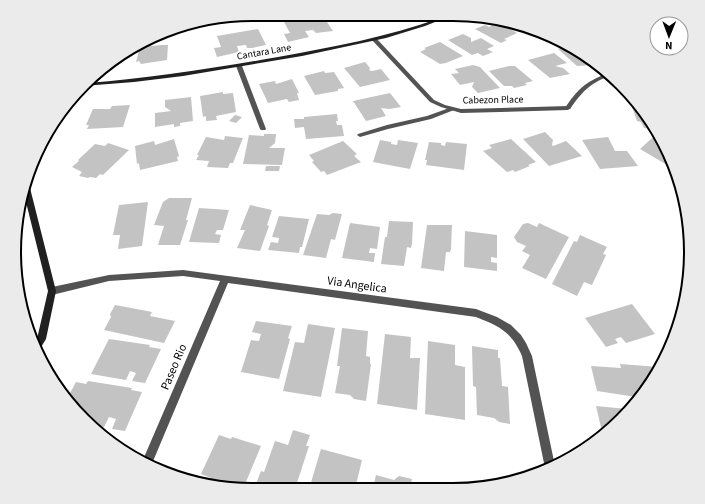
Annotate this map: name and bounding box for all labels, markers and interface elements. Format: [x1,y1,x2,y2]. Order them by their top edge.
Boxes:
north arrow [649,16,689,56]
text: N [665,38,673,53]
street label: Cantara Lane [236,40,292,64]
street label: Cabezon Place [462,92,524,108]
street label: Via Angelica [326,272,388,298]
street label: Paseo Rio [157,341,191,393]

